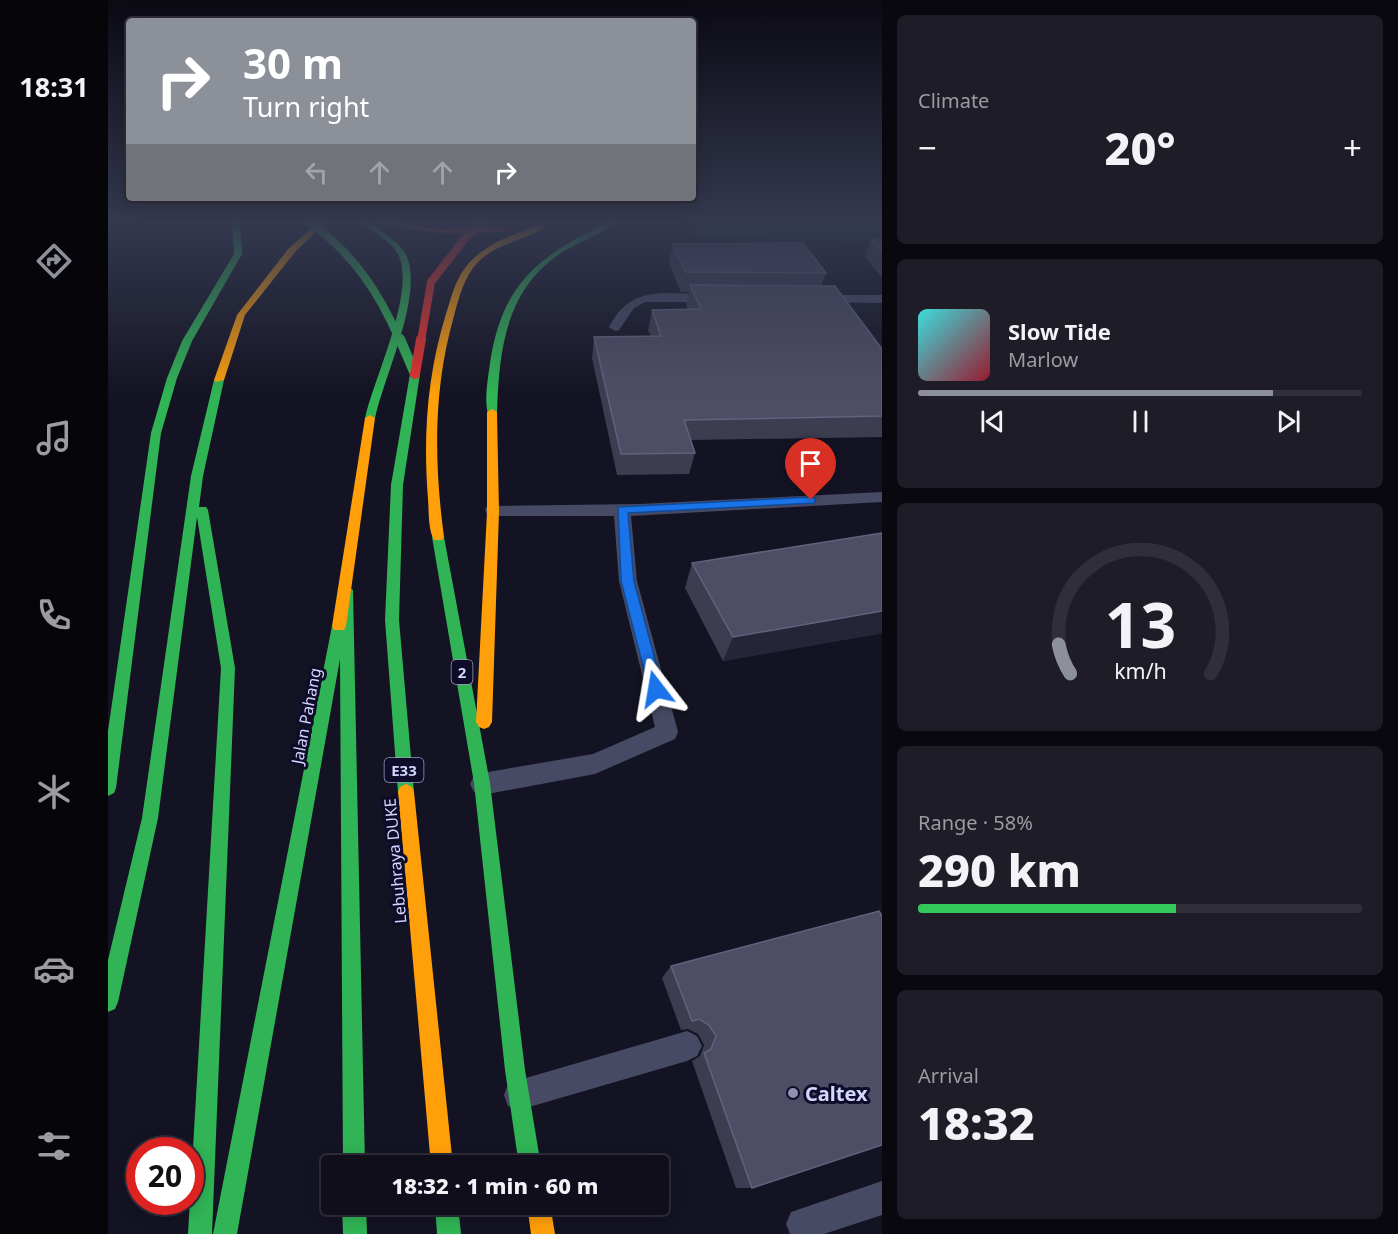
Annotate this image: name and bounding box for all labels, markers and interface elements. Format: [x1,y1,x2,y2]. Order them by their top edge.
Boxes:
text: 30 m [243,34,343,91]
icon: right [144,42,222,120]
text: 18:31 [19,68,89,105]
text: Climate [918,87,989,114]
text: Turn right [243,88,369,125]
text: 20° [1104,117,1176,178]
text: − [918,125,937,170]
text: + [1343,125,1362,170]
icon: left [300,156,333,189]
icon: ahead [363,156,396,189]
icon: ahead [426,156,459,189]
icon: right [489,156,522,189]
icon: directions [33,240,75,282]
text: Slow Tide [1008,316,1111,346]
text: Marlow [1008,346,1078,373]
icon: previous [976,405,1009,438]
icon: pause [1124,405,1157,438]
icon: next [1272,405,1305,438]
icon: music [33,417,75,459]
pin [785,438,836,500]
icon: arrive [794,447,827,480]
text: 13 [1104,581,1176,666]
icon: phone [33,594,75,636]
text: km/h [1114,656,1166,685]
position arrow [624,657,688,721]
road number: 2 [452,660,472,684]
street label: Jalan Pahang [285,666,326,768]
road number: E33 [384,758,424,782]
icon: climate [33,771,75,813]
street label: Lebuhraya DUKE [379,797,411,925]
text: Range · 58% [918,809,1033,836]
text: 290 km [918,839,1081,900]
icon: car [33,948,75,990]
text: Arrival [918,1062,979,1089]
place label: Caltex [805,1080,868,1107]
marker: Caltex [786,1086,800,1100]
text: 18:32 [918,1092,1035,1153]
icon: filters [33,1125,75,1167]
speed limit sign: 20 [126,1137,204,1215]
text: 18:32 · 1 min · 60 m [392,1170,598,1200]

